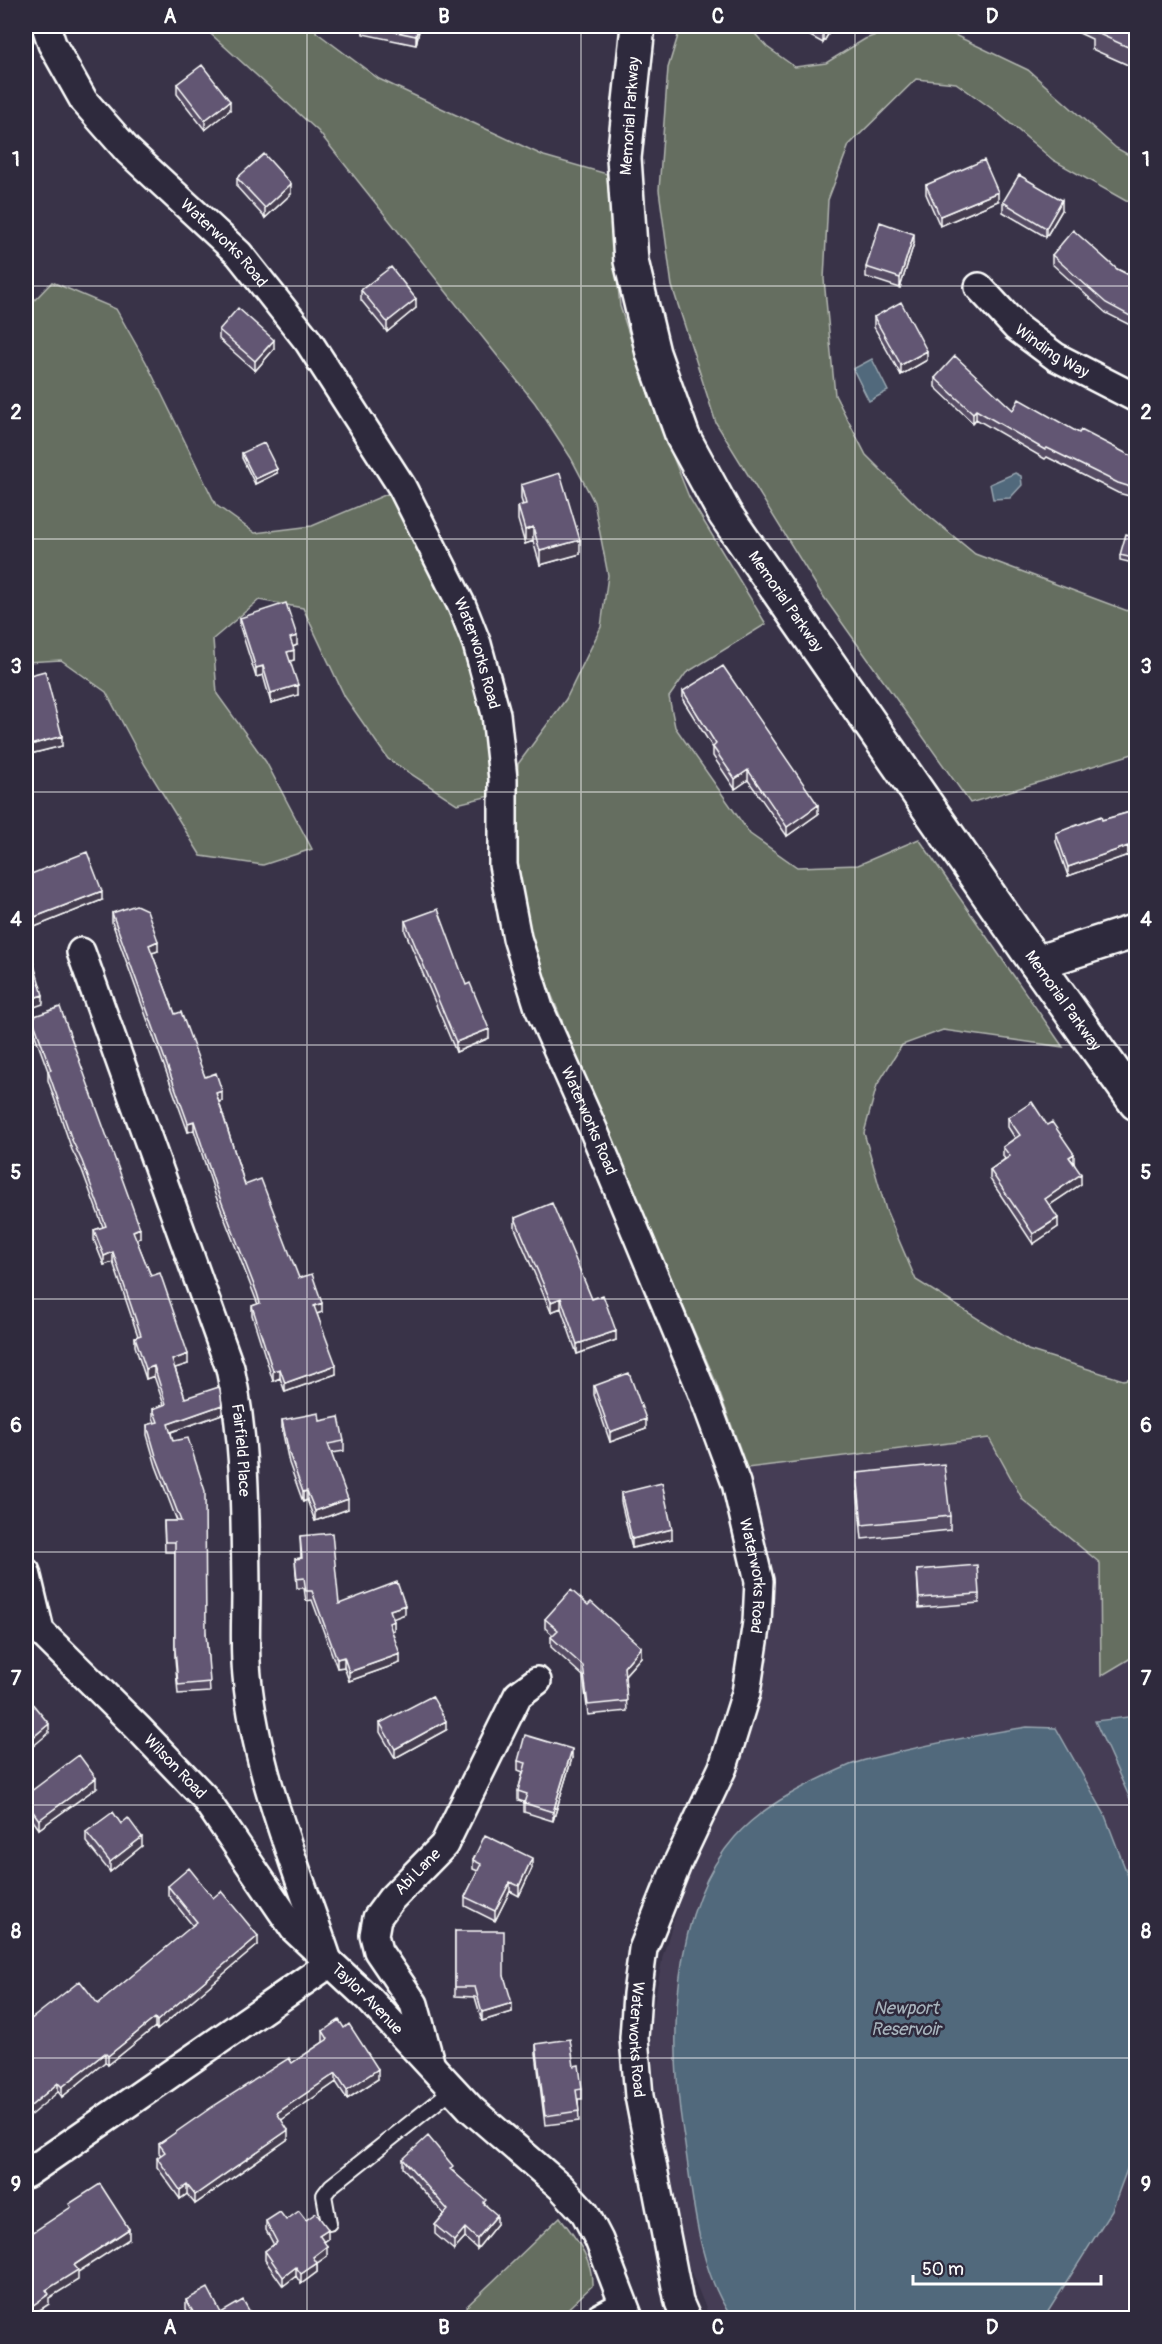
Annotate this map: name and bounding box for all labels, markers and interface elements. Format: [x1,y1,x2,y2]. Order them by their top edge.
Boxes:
text: A [164,4,177,29]
text: B [438,4,450,29]
text: C [712,4,724,29]
text: D [986,4,999,29]
street label: Memorial Parkway [616,56,644,176]
text: 1 [12,147,20,172]
text: 1 [1142,147,1150,172]
street label: Waterworks Road [176,195,272,291]
street label: Winding Way [1011,320,1093,382]
text: 2 [10,400,22,425]
text: 2 [1140,400,1152,425]
street label: Memorial Parkway [744,547,828,656]
street label: Waterworks Road [449,594,504,711]
text: 3 [10,654,22,679]
text: 3 [1140,654,1152,679]
text: 4 [10,907,22,932]
text: 4 [1140,907,1152,932]
street label: Memorial Parkway [1020,947,1106,1055]
street label: Waterworks Road [556,1063,621,1178]
text: 5 [11,1160,22,1185]
text: 5 [1141,1160,1152,1185]
street label: Fairfield Place [227,1403,254,1497]
text: 6 [10,1413,22,1438]
text: 6 [1140,1413,1152,1438]
street label: Waterworks Road [735,1516,769,1635]
text: 7 [11,1666,22,1691]
text: 7 [1141,1666,1152,1691]
street label: Wilson Road [140,1730,210,1803]
street label: Abi Lane [391,1844,445,1899]
text: 8 [11,1919,21,1944]
text: 8 [1141,1919,1151,1944]
street label: Taylor Avenue [327,1959,407,2039]
street label: Waterworks Road [624,1980,649,2098]
water label: Newport Reservoir [871,1997,944,2041]
text: 9 [11,2172,21,2197]
text: 9 [1141,2172,1151,2197]
scale bar [913,2248,1100,2286]
text: 50 m [922,2258,964,2281]
text: A [164,2315,177,2340]
text: B [438,2315,450,2340]
text: C [712,2315,724,2340]
text: D [986,2315,999,2340]

